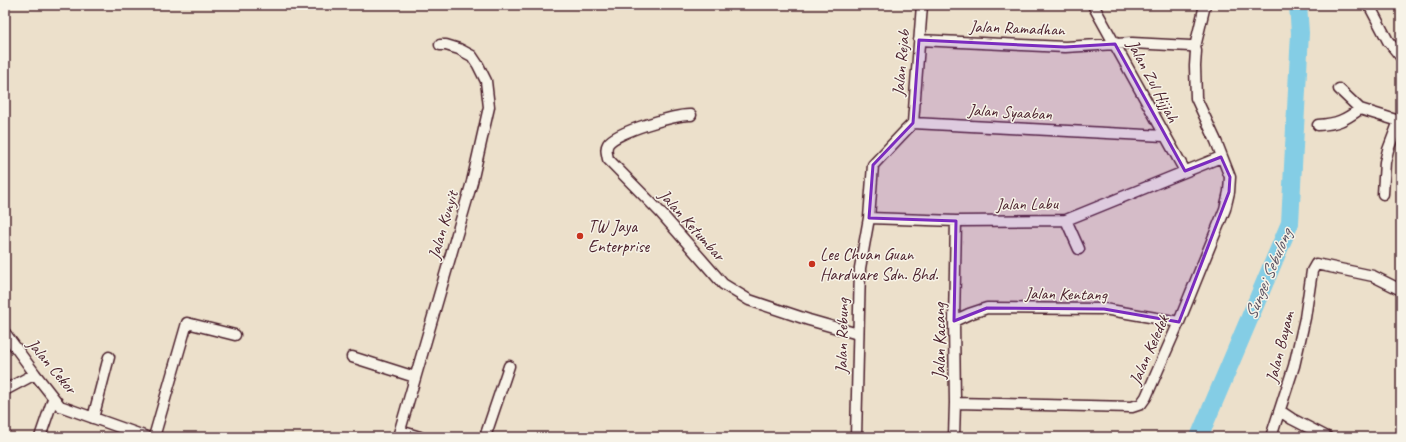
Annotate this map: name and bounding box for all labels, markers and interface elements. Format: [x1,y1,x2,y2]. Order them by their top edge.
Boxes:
street label: Jalan Ramadhan [968,16,1066,40]
street label: Jalan Rejab [888,28,914,98]
street label: Jalan Zul Hijjah [1122,35,1184,126]
street label: Jalan Syaaban [966,99,1053,125]
street label: Jalan Ketumbar [654,184,731,267]
street label: Jalan Kunyit [423,186,463,263]
street label: Jalan Labu [995,193,1060,215]
place label: TW Jaya Enterprise [588,216,650,257]
water label: Sungei Sebulong [1239,223,1298,322]
marker: TW Jaya Enterprise [575,231,585,241]
place label: Lee Chuan Guan Hardware Sdn. Bhd. [820,244,939,285]
marker: Lee Chuan Guan Hardware Sdn. Bhd. [807,259,817,269]
street label: Jalan Kentang [1024,283,1108,305]
street label: Jalan Rebung [831,296,853,375]
street label: Jalan Kacang [929,301,950,380]
street label: Jalan Bayam [1261,308,1299,386]
street label: Jalan Keledek [1124,310,1174,389]
street label: Jalan Cekor [22,333,82,399]

